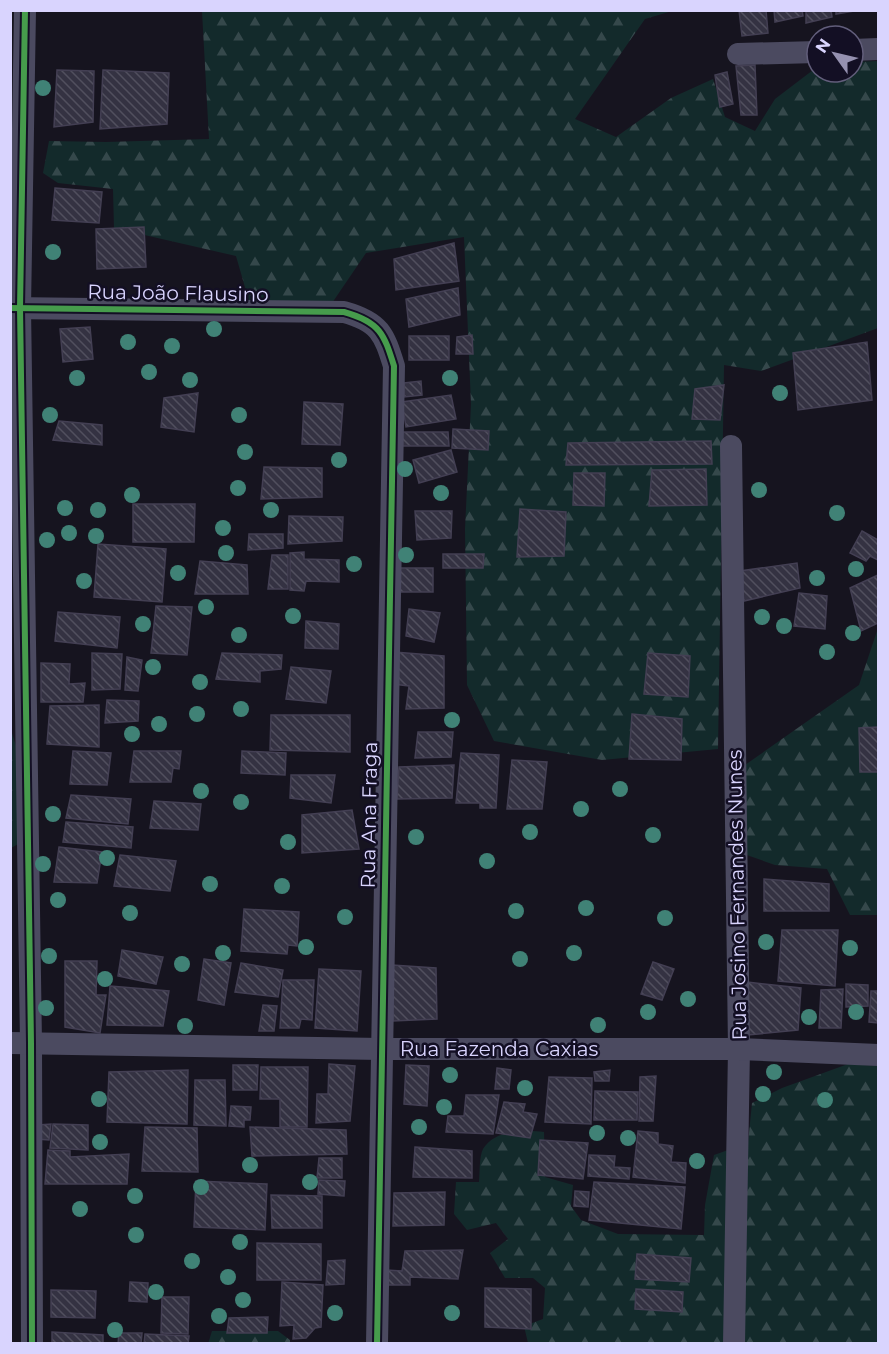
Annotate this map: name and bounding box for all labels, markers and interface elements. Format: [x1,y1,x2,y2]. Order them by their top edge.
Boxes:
north arrow [805,24,865,84]
text: N [811,35,834,57]
street label: Rua João Flausino [87,279,269,307]
street label: Rua Ana Fraga [356,741,382,889]
street label: Rua Josino Fernandes Nunes [722,749,752,1041]
street label: Rua Fazenda Caxias [400,1037,599,1061]

